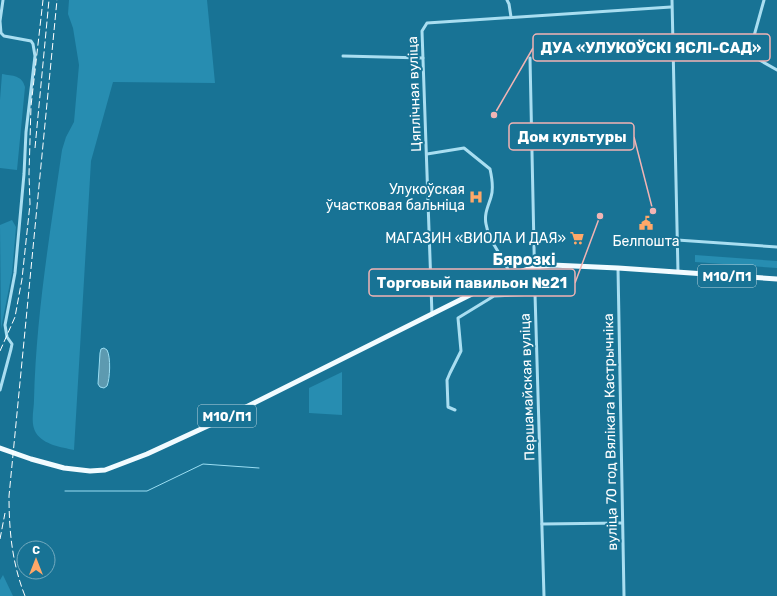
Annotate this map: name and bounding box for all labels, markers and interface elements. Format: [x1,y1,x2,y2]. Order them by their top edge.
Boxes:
callout: ДУА «УЛУКОЎСКІ ЯСЛІ-САД» [533,34,770,61]
street label: Цяплічная вуліца [404,36,425,152]
text: ДУА «УЛУКОЎСКІ ЯСЛІ-САД» [541,39,761,57]
callout: Дом культуры [509,123,634,150]
text: Дом культуры [517,128,627,146]
place label: Улукоўская ўчастковая бальніца [326,181,465,214]
hospital icon: Улукоўская ўчастковая бальніца [468,189,484,205]
public building icon: Белпошта [638,215,654,231]
place label: МАГАЗИН «ВИОЛА И ДАЯ» [385,230,566,247]
supermarket icon: МАГАЗИН «ВИОЛА И ДАЯ» [569,230,585,246]
place label: Белпошта [612,233,680,250]
district label: Бярозкі [492,250,556,269]
road number: М10/П1 [698,265,756,287]
callout: Торговый павильон №21 [369,269,575,296]
text: Торговый павильон №21 [377,274,567,292]
street label: Першамайская вуліца [516,313,539,461]
street label: вуліца 70 год Вялікага Кастрычніка [600,313,621,551]
road number: М10/П1 [198,405,256,427]
north arrow [16,540,56,580]
text: С [32,544,40,557]

